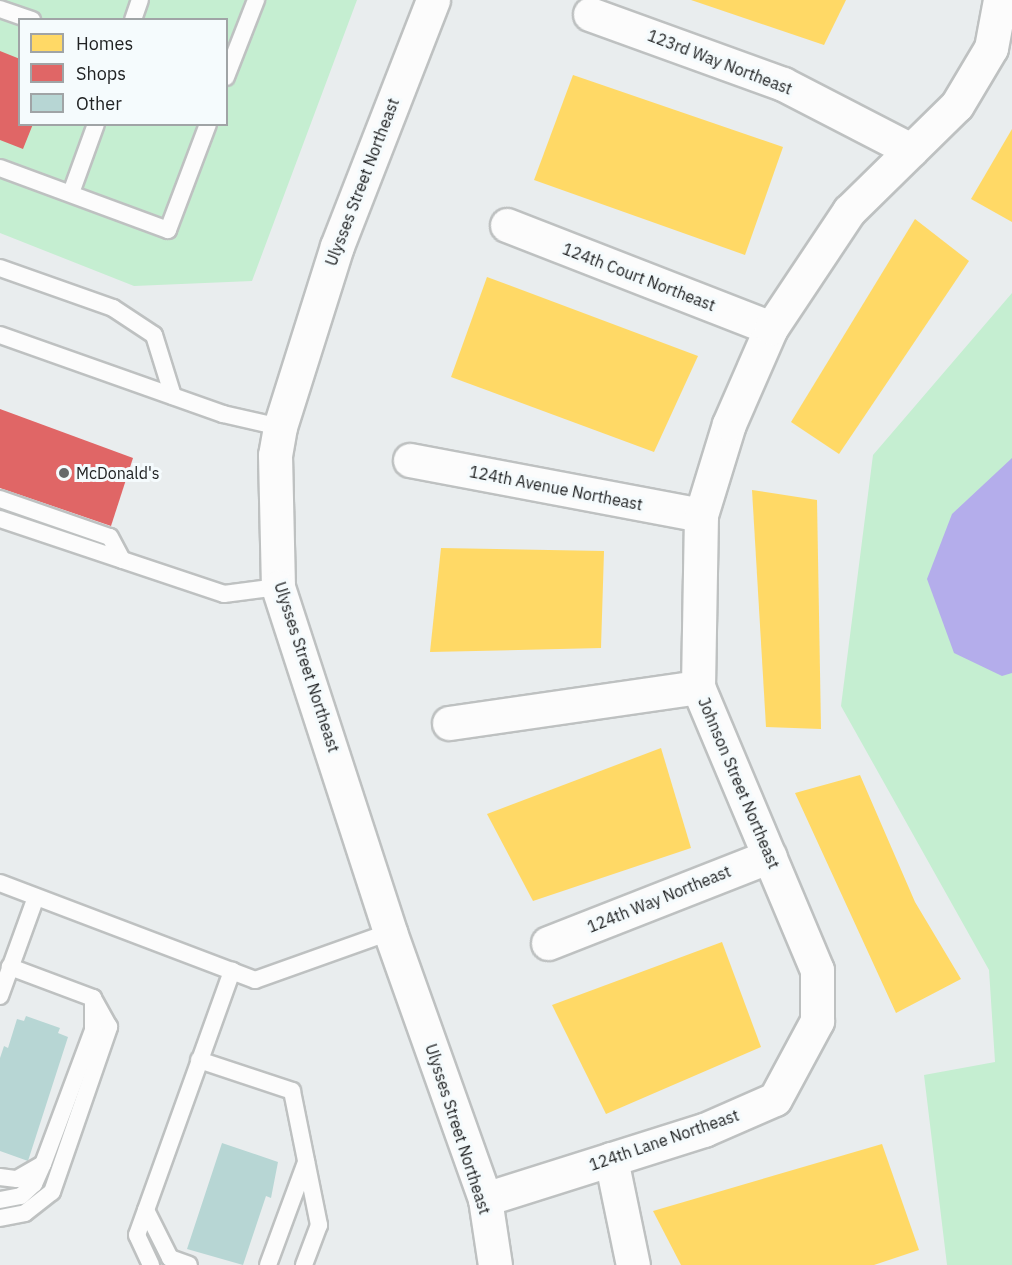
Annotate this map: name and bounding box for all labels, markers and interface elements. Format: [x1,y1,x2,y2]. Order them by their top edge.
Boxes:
legend [18,18,228,126]
street label: 123rd Way Northeast [645,26,795,98]
text: Homes [76,32,133,55]
text: Shops [76,62,126,85]
text: Other [76,92,122,115]
street label: Ulysses Street Northeast [321,95,403,269]
street label: 124th Court Northeast [560,239,718,315]
street label: 124th Avenue Northeast [468,462,644,514]
place label: McDonald's [76,463,160,483]
marker: McDonald's [57,466,71,480]
street label: Ulysses Street Northeast [270,579,344,755]
street label: Johnson Street Northeast [694,695,784,871]
street label: 124th Way Northeast [584,861,734,937]
street label: Ulysses Street Northeast [421,1041,495,1217]
street label: 124th Lane Northeast [587,1105,741,1175]

